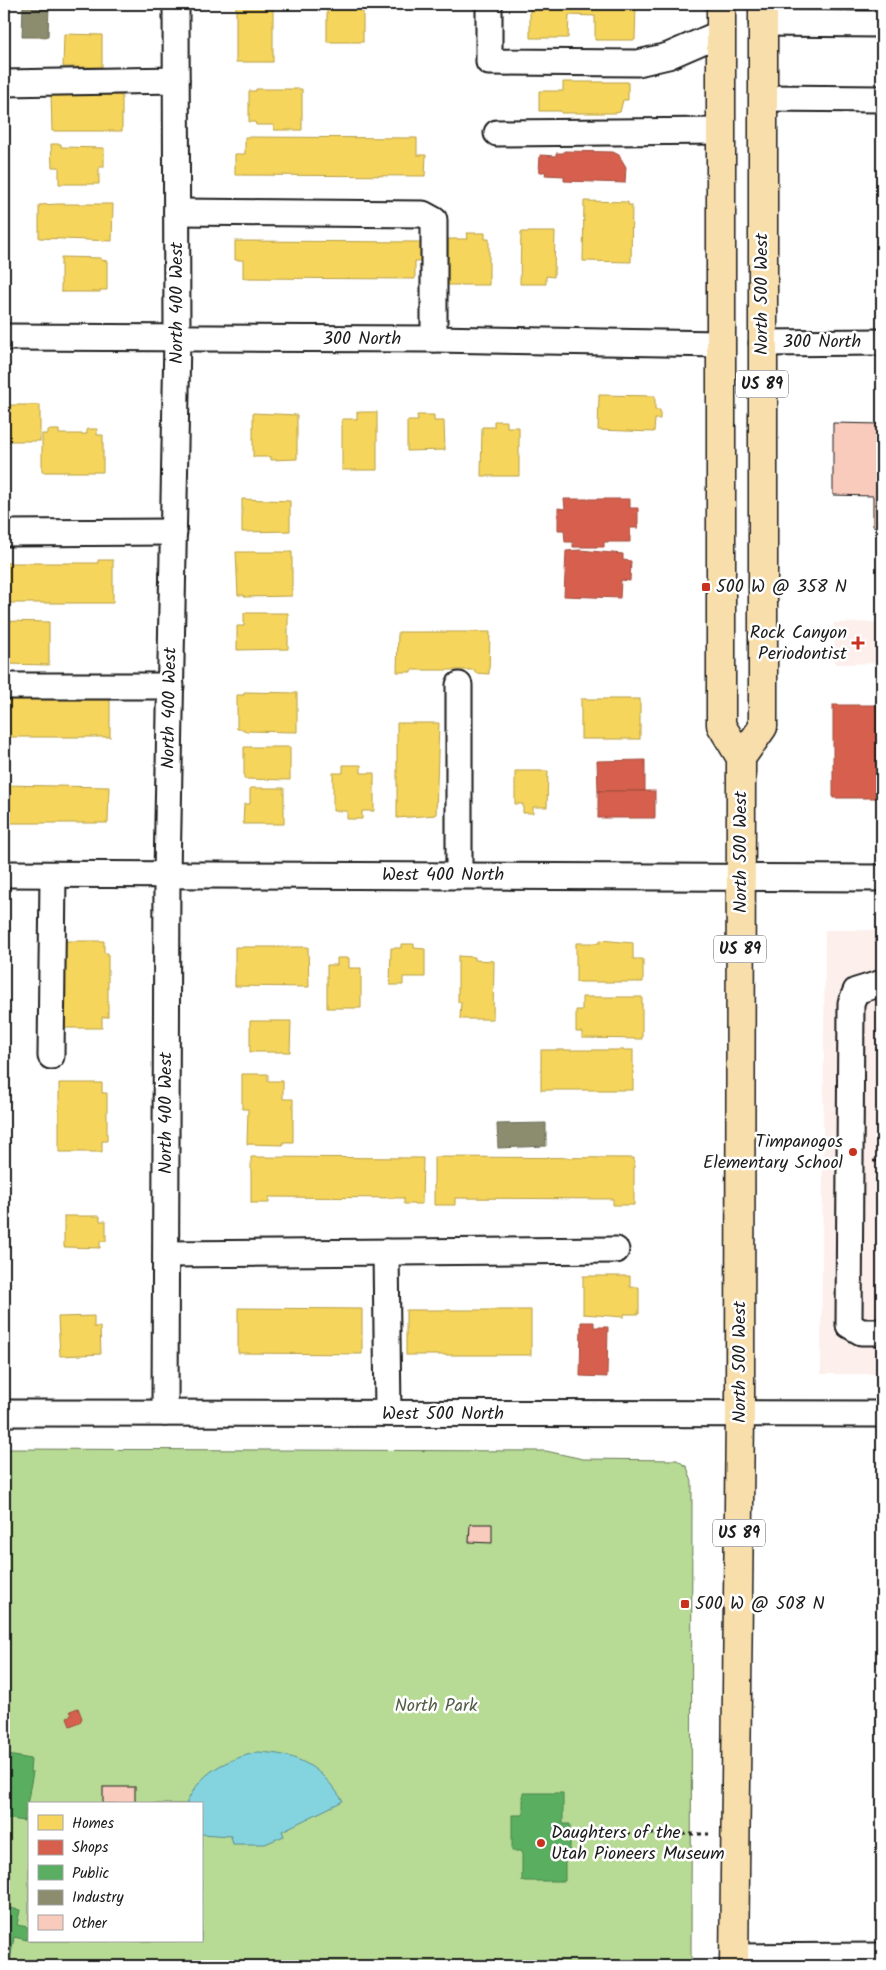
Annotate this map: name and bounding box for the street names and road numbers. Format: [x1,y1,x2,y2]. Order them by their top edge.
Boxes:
street label: North 500 West [748,232,777,355]
street label: North 400 West [163,241,192,364]
street label: 300 North [323,325,401,354]
street label: 300 North [783,328,861,357]
road number: US 89 [736,370,788,398]
street label: North 400 West [154,646,186,769]
street label: North 500 West [727,790,756,913]
street label: West 400 North [382,861,504,890]
road number: US 89 [714,936,766,962]
street label: North 400 West [152,1051,181,1174]
street label: North 500 West [726,1300,755,1423]
street label: West 500 North [382,1400,504,1429]
road number: US 89 [713,1520,765,1546]

